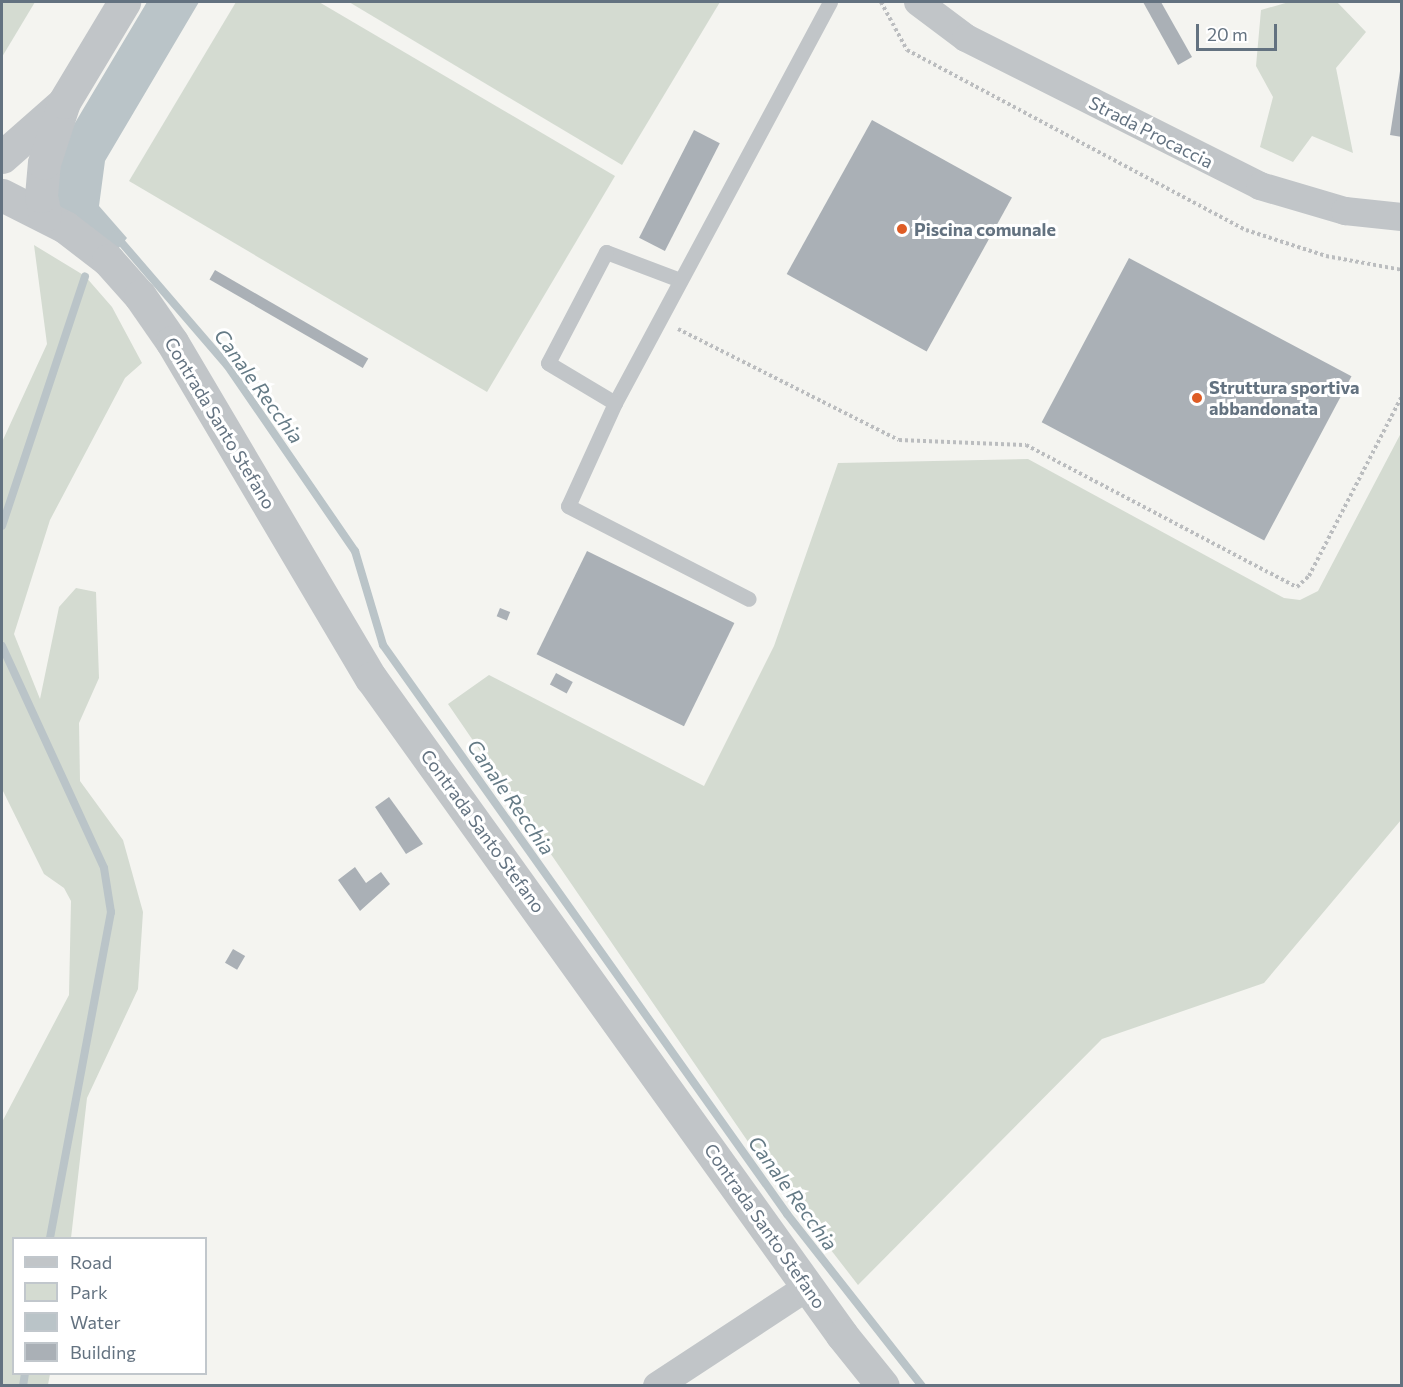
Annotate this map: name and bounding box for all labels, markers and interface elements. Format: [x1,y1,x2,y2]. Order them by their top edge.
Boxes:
scale bar [1199,12,1280,50]
text: 20 m [1207,23,1248,45]
street label: Strada Procaccia [1085,91,1217,173]
place label: Piscina comunale [914,218,1056,240]
marker: Piscina comunale [895,222,909,236]
water label: Canale Recchia [209,324,309,448]
street label: Contrada Santo Stefano [160,333,280,513]
place label: Struttura sportiva abbandonata [1209,377,1359,420]
marker: Struttura sportiva abbandonata [1190,391,1204,405]
water label: Canale Recchia [462,735,560,859]
street label: Contrada Santo Stefano [416,745,550,917]
water label: Canale Recchia [743,1131,843,1255]
street label: Contrada Santo Stefano [700,1139,830,1313]
legend [12,1237,207,1375]
text: Road [70,1251,112,1273]
text: Park [70,1281,108,1303]
text: Water [70,1311,121,1333]
text: Building [70,1341,136,1363]

